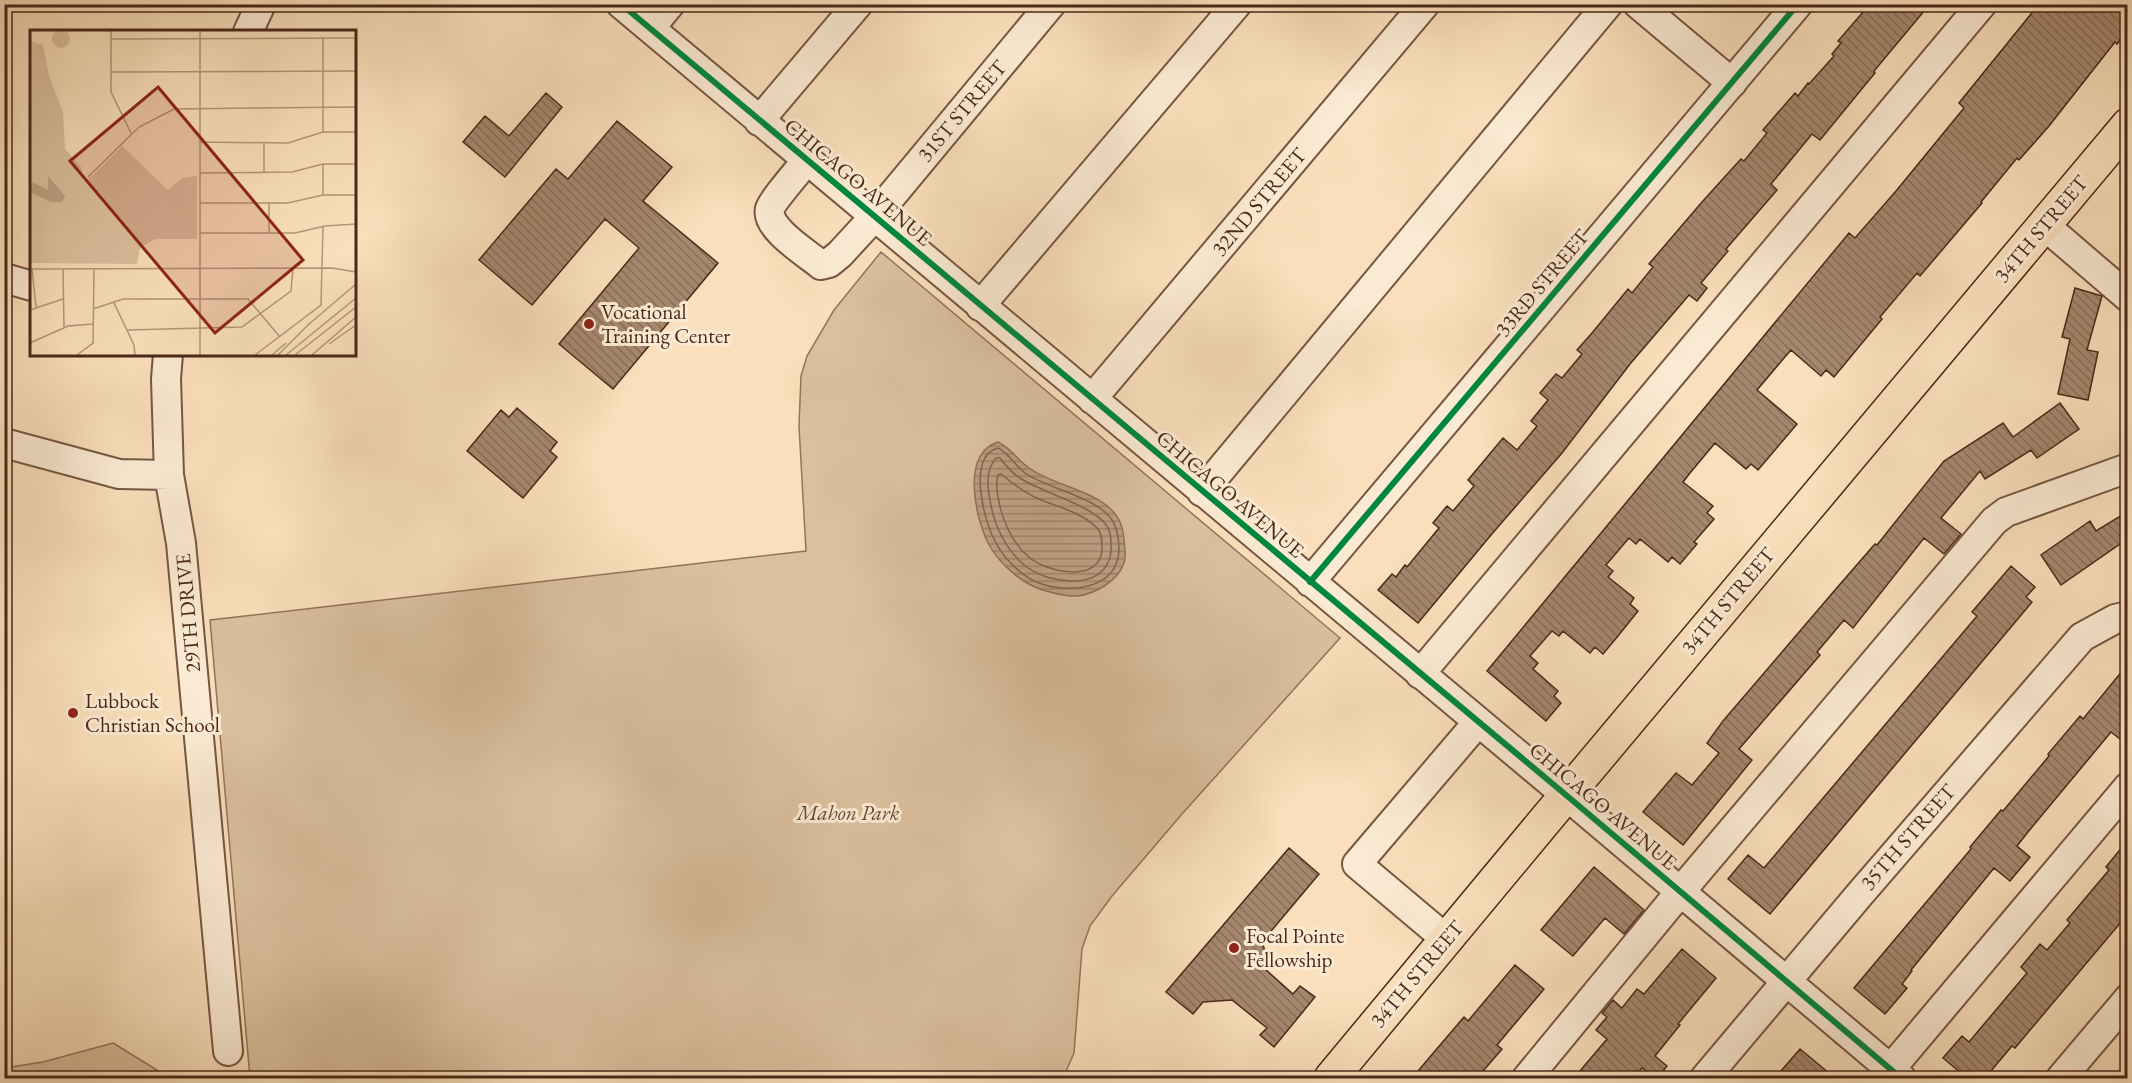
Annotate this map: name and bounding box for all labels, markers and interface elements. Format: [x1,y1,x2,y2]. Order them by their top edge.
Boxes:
inset map [30,30,356,356]
street label: 31ST STREET [911,54,1013,167]
street label: CHICAGO AVENUE [779,112,938,251]
street label: 32ND STREET [1205,141,1312,261]
street label: 34TH STREET [1988,169,2094,288]
street label: 33RD STREET [1489,223,1595,342]
place label: Vocational Training Center [601,298,730,349]
marker: Vocational Training Center [582,317,596,331]
street label: CHICAGO AVENUE [1151,424,1310,563]
street label: 34TH STREET [1675,541,1781,660]
street label: 29TH DRIVE [169,552,206,674]
place label: Lubbock Christian School [85,687,220,738]
marker: Lubbock Christian School [66,706,80,720]
street label: CHICAGO AVENUE [1524,736,1683,875]
street label: 35TH STREET [1854,777,1962,895]
park label: Mahon Park [795,799,900,826]
street label: 34TH STREET [1364,914,1470,1033]
place label: Focal Pointe Fellowship [1246,922,1344,973]
marker: Focal Pointe Fellowship [1227,941,1241,955]

